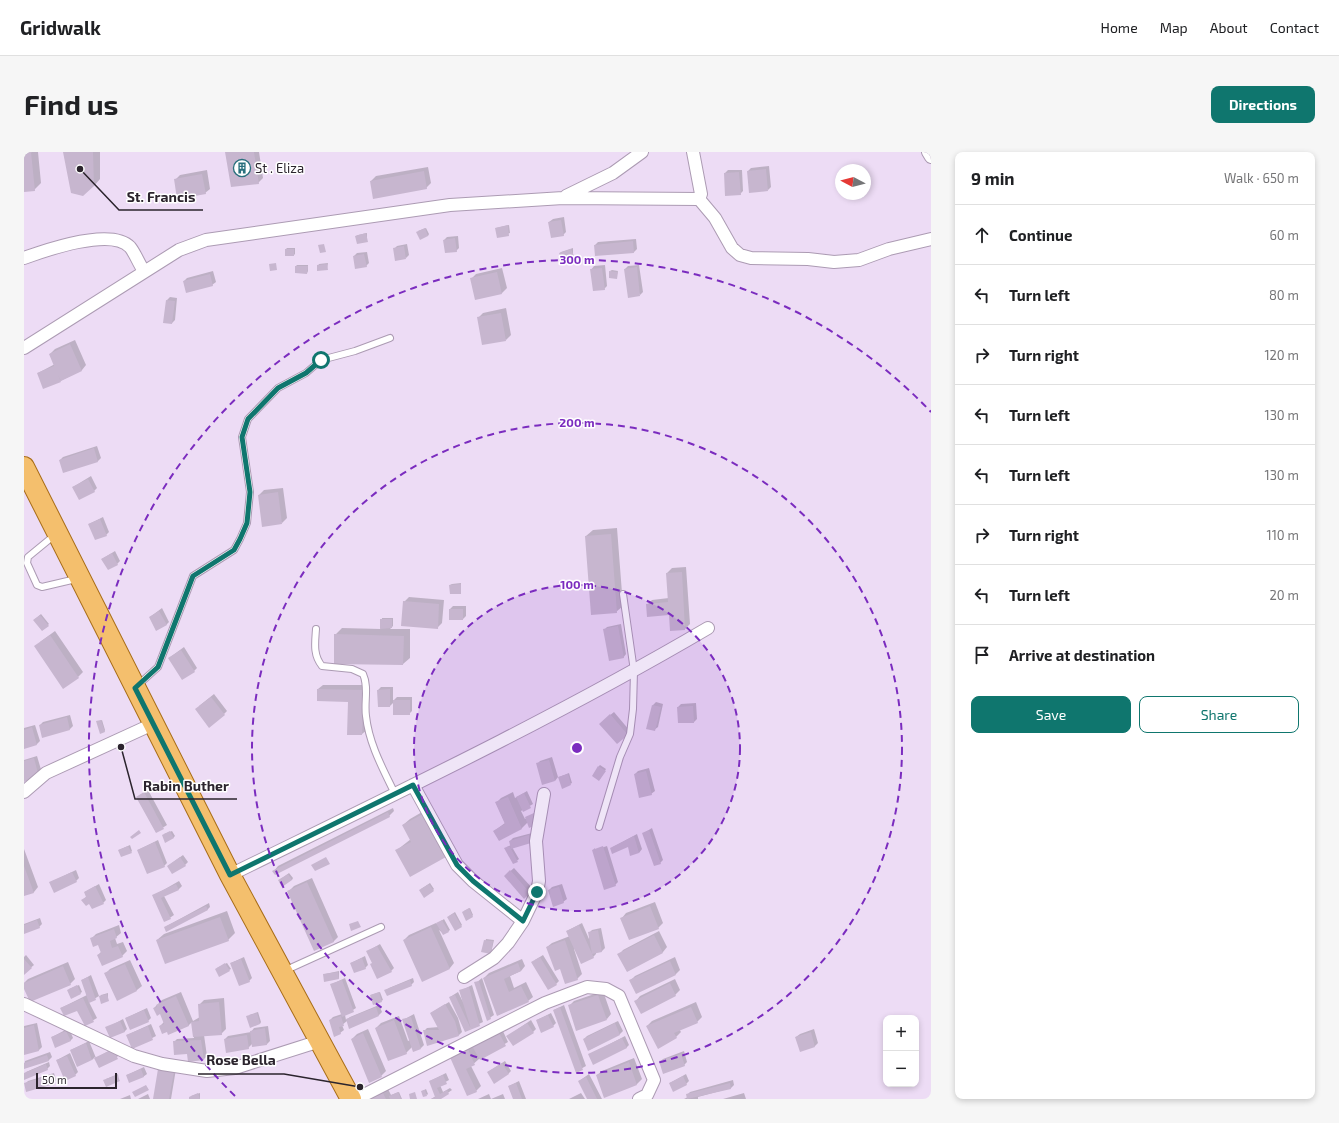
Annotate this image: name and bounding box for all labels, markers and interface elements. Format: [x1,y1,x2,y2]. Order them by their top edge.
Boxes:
text: Gridwalk [20,16,101,39]
text: Home [1101,19,1138,36]
text: Map [1160,19,1188,36]
text: About [1210,19,1248,36]
text: Contact [1270,19,1319,36]
button: Directions [1211,86,1315,123]
text: Find us [24,87,118,121]
building icon: St . Eliza [232,158,252,178]
place label: St . Eliza [255,160,304,176]
north arrow [835,164,871,200]
text: 9 min [971,168,1015,188]
text: Walk · 650 m [1224,170,1299,186]
callout: St. Francis [119,184,203,210]
text: St. Francis [127,188,195,205]
icon: ahead [971,224,993,246]
text: Continue [1009,226,1072,244]
text: 60 m [1269,227,1299,243]
text: 300 m [559,252,595,266]
icon: left [971,284,993,306]
text: Turn left [1009,286,1070,304]
text: 80 m [1269,287,1299,303]
icon: right [971,344,993,366]
text: Turn right [1009,346,1079,364]
text: 120 m [1264,347,1299,363]
route start [312,351,330,369]
icon: left [971,404,993,426]
text: Turn left [1009,406,1070,424]
text: 130 m [1264,407,1299,423]
text: 200 m [559,415,595,429]
icon: left [971,464,993,486]
text: Turn left [1009,466,1070,484]
text: 130 m [1264,467,1299,483]
icon: right [971,524,993,546]
text: Turn right [1009,526,1079,544]
text: 110 m [1267,527,1299,543]
text: 100 m [560,577,594,591]
icon: left [971,584,993,606]
text: Turn left [1009,586,1070,604]
text: 20 m [1270,587,1299,603]
icon: arrive [971,644,993,666]
text: Arrive at destination [1009,646,1155,664]
button: Save [971,696,1131,733]
button: Share [1139,696,1299,733]
centre of rings [570,741,584,755]
callout: Rabin Buther [135,773,237,799]
text: Rabin Buther [143,777,229,794]
route end [528,883,546,901]
map controls [883,1015,919,1087]
button: + [883,1015,919,1051]
callout: Rose Bella [198,1048,284,1074]
text: Rose Bella [206,1051,276,1068]
button: − [883,1051,919,1087]
scale bar [36,1071,117,1090]
text: 50 m [42,1073,67,1086]

